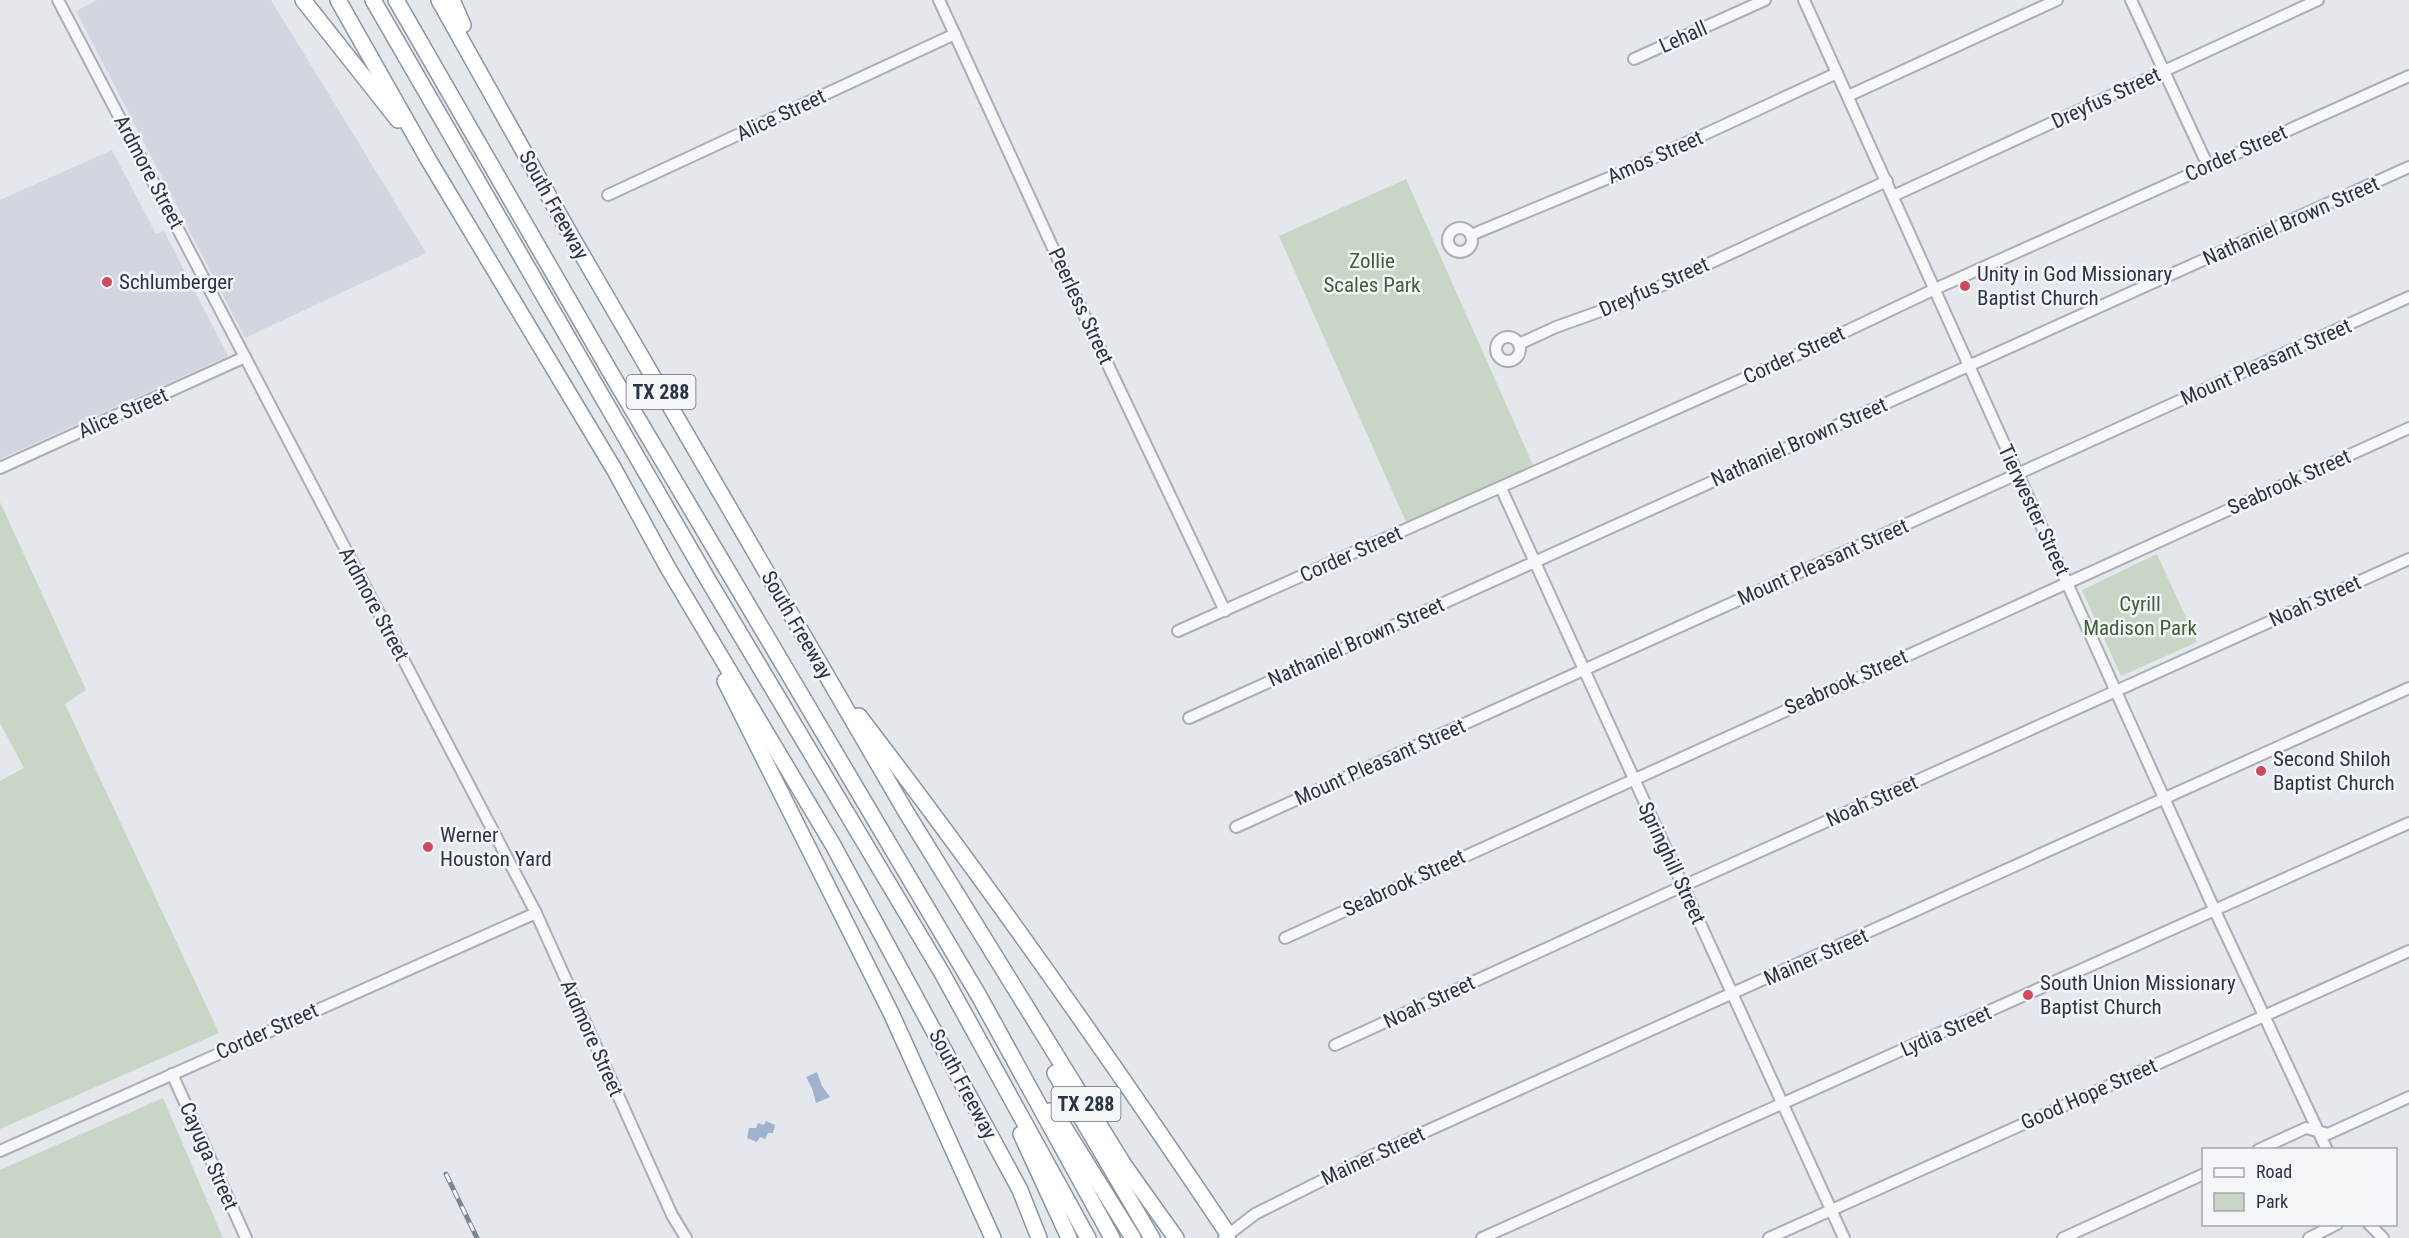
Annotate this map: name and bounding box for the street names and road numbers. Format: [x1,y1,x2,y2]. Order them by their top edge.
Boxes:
street label: Lehall [1655,16,1711,58]
street label: Dreyfus Street [2048,62,2164,134]
street label: Alice Street [733,84,829,146]
street label: Ardmore Street [109,111,189,233]
street label: Corder Street [2181,120,2291,186]
street label: Amos Street [1603,125,1707,189]
street label: South Freeway [514,146,594,264]
street label: Nathaniel Brown Street [2199,171,2383,271]
street label: Peerless Street [1044,244,1118,368]
street label: Dreyfus Street [1596,252,1712,322]
street label: Mount Pleasant Street [2177,314,2355,410]
street label: Corder Street [1739,321,1849,389]
road number: TX 288 [626,375,696,409]
street label: Alice Street [75,383,171,443]
street label: Nathaniel Brown Street [1707,392,1891,492]
street label: Tierwester Street [1993,441,2075,579]
street label: Seabrook Street [2224,444,2354,520]
street label: Mount Pleasant Street [1734,514,1912,610]
street label: Corder Street [1296,521,1406,587]
street label: Ardmore Street [334,543,414,665]
street label: South Freeway [756,567,838,684]
street label: Noah Street [2265,570,2365,632]
street label: Nathaniel Brown Street [1264,592,1448,692]
street label: Seabrook Street [1781,644,1911,720]
street label: Mount Pleasant Street [1291,714,1469,810]
street label: Noah Street [1822,770,1922,832]
street label: Springhill Street [1633,798,1711,928]
street label: Seabrook Street [1339,844,1469,922]
street label: Mainer Street [1760,923,1872,991]
street label: Noah Street [1380,970,1478,1034]
street label: Ardmore Street [556,976,628,1100]
street label: Corder Street [212,998,322,1064]
street label: Lydia Street [1897,1000,1995,1062]
street label: South Freeway [924,1025,1002,1143]
street label: Good Hope Street [2017,1053,2161,1135]
road number: TX 288 [1052,1087,1120,1121]
street label: Cayuga Street [175,1099,243,1213]
street label: Mainer Street [1318,1122,1428,1190]

